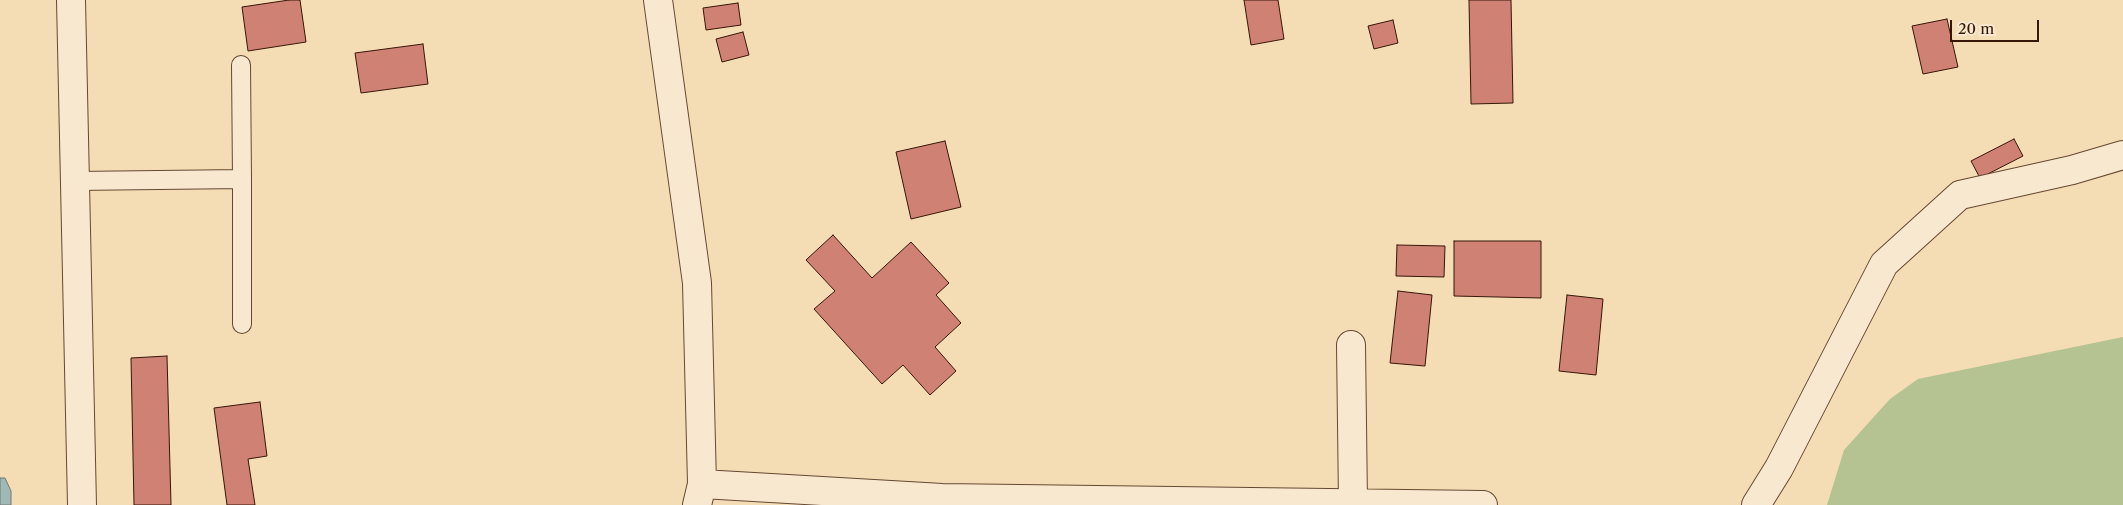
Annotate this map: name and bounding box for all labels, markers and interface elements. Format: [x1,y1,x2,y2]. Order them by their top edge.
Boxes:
scale bar [1953,10,2042,42]
text: 20 m [1958,19,1994,38]

